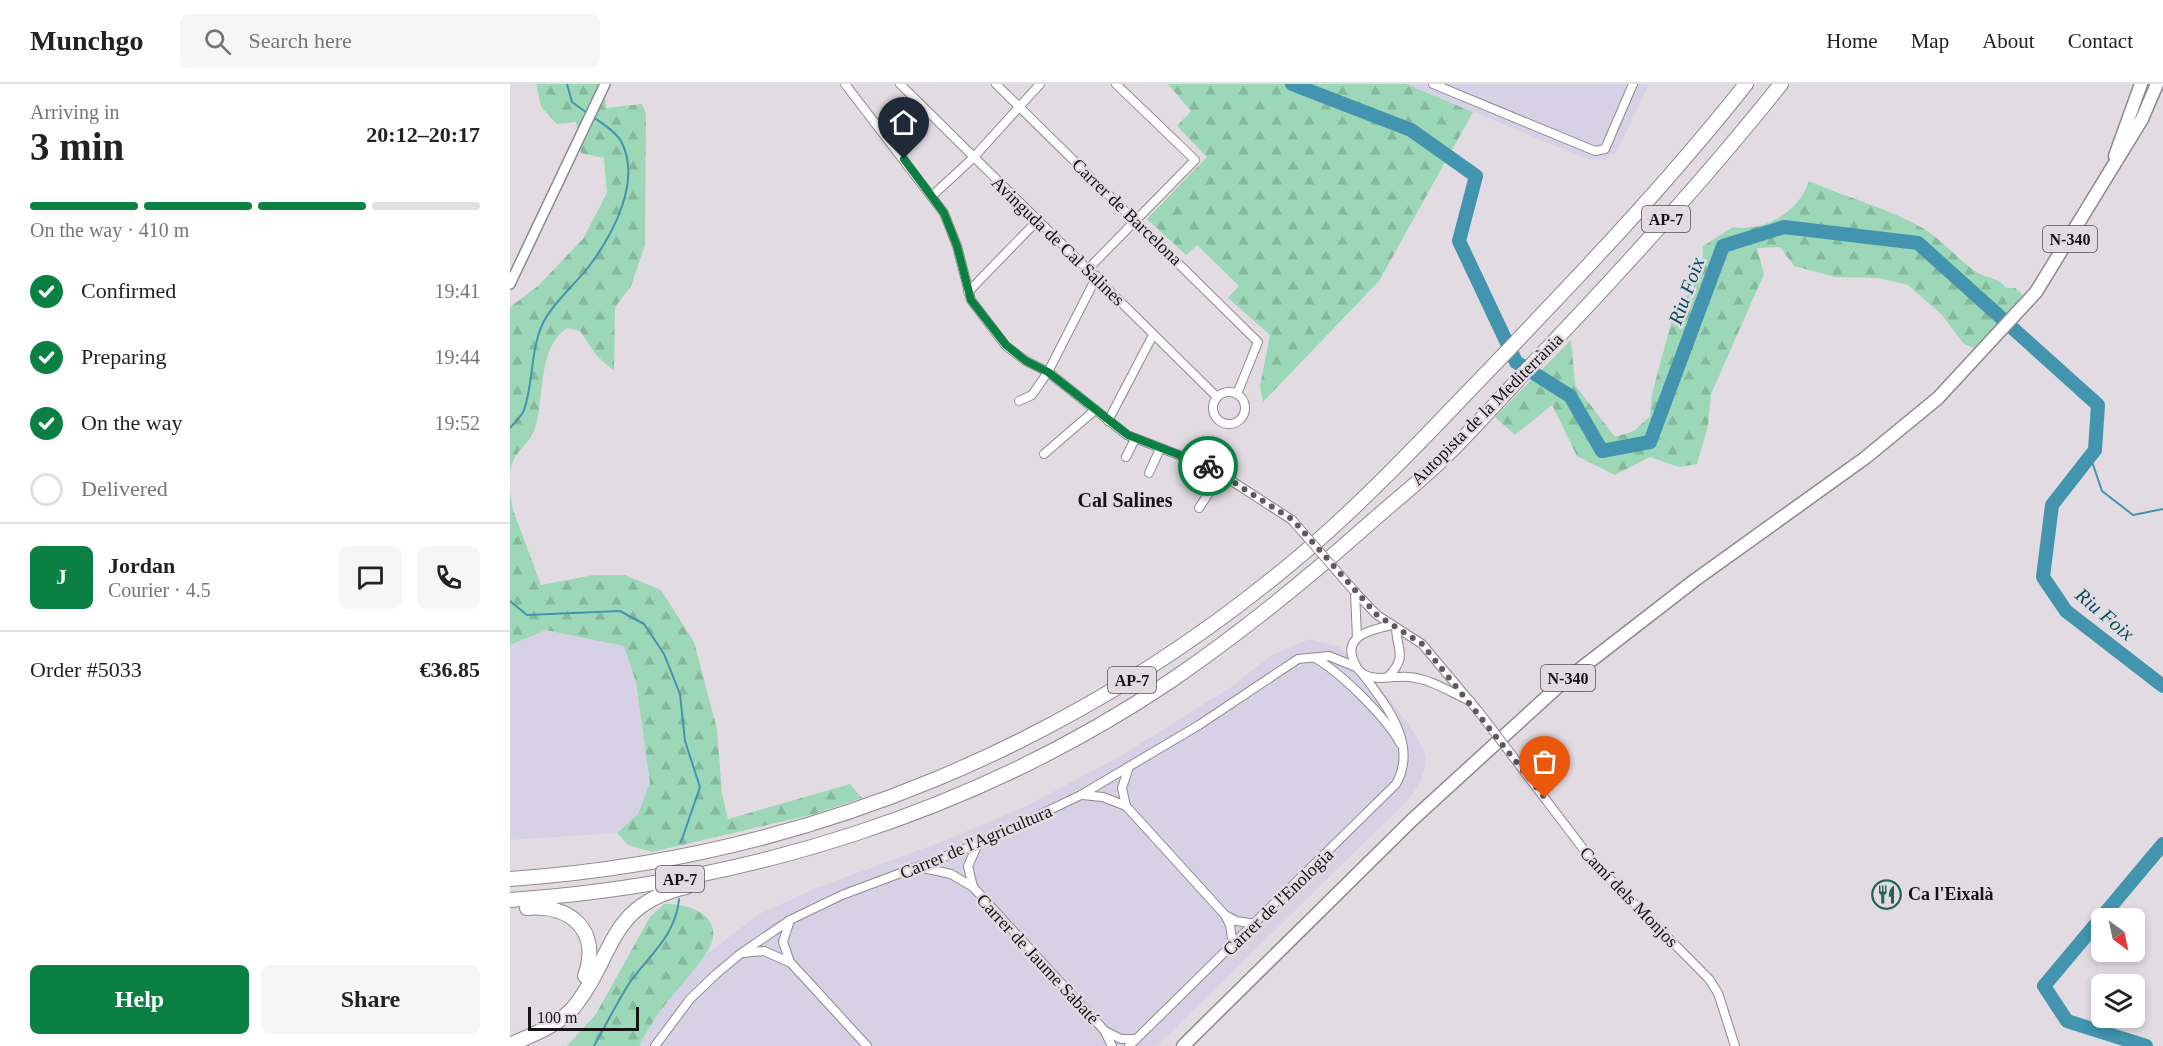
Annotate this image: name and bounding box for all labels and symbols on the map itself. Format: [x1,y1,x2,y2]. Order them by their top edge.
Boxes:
pin [878,97,929,159]
street label: Carrer de Barcelona [1068,154,1186,270]
street label: Avinguda de Cal Salines [987,172,1129,310]
road number: AP-7 [1642,206,1690,232]
road number: N-340 [2043,226,2097,252]
water label: Riu Foix [1663,255,1708,328]
street label: Autopista de la Mediterrània [1407,329,1567,489]
courier [1178,436,1238,496]
district label: Cal Salines [1077,489,1173,511]
water label: Riu Foix [2071,583,2139,645]
road number: N-340 [1541,665,1595,691]
road number: AP-7 [1108,667,1156,693]
pin [1519,736,1570,798]
street label: Carrer de l'Agricultura [897,801,1055,883]
street label: Camí dels Monjos [1576,843,1682,951]
street label: Carrer de l'Enologia [1219,844,1337,960]
road number: AP-7 [656,866,704,892]
restaurant icon: Ca l'Eixalà [1871,878,1903,910]
place label: Ca l'Eixalà [1908,884,1994,904]
street label: Carrer de Jaume Sabaté [973,890,1103,1028]
north arrow [2091,908,2145,962]
scale bar [528,1004,639,1032]

